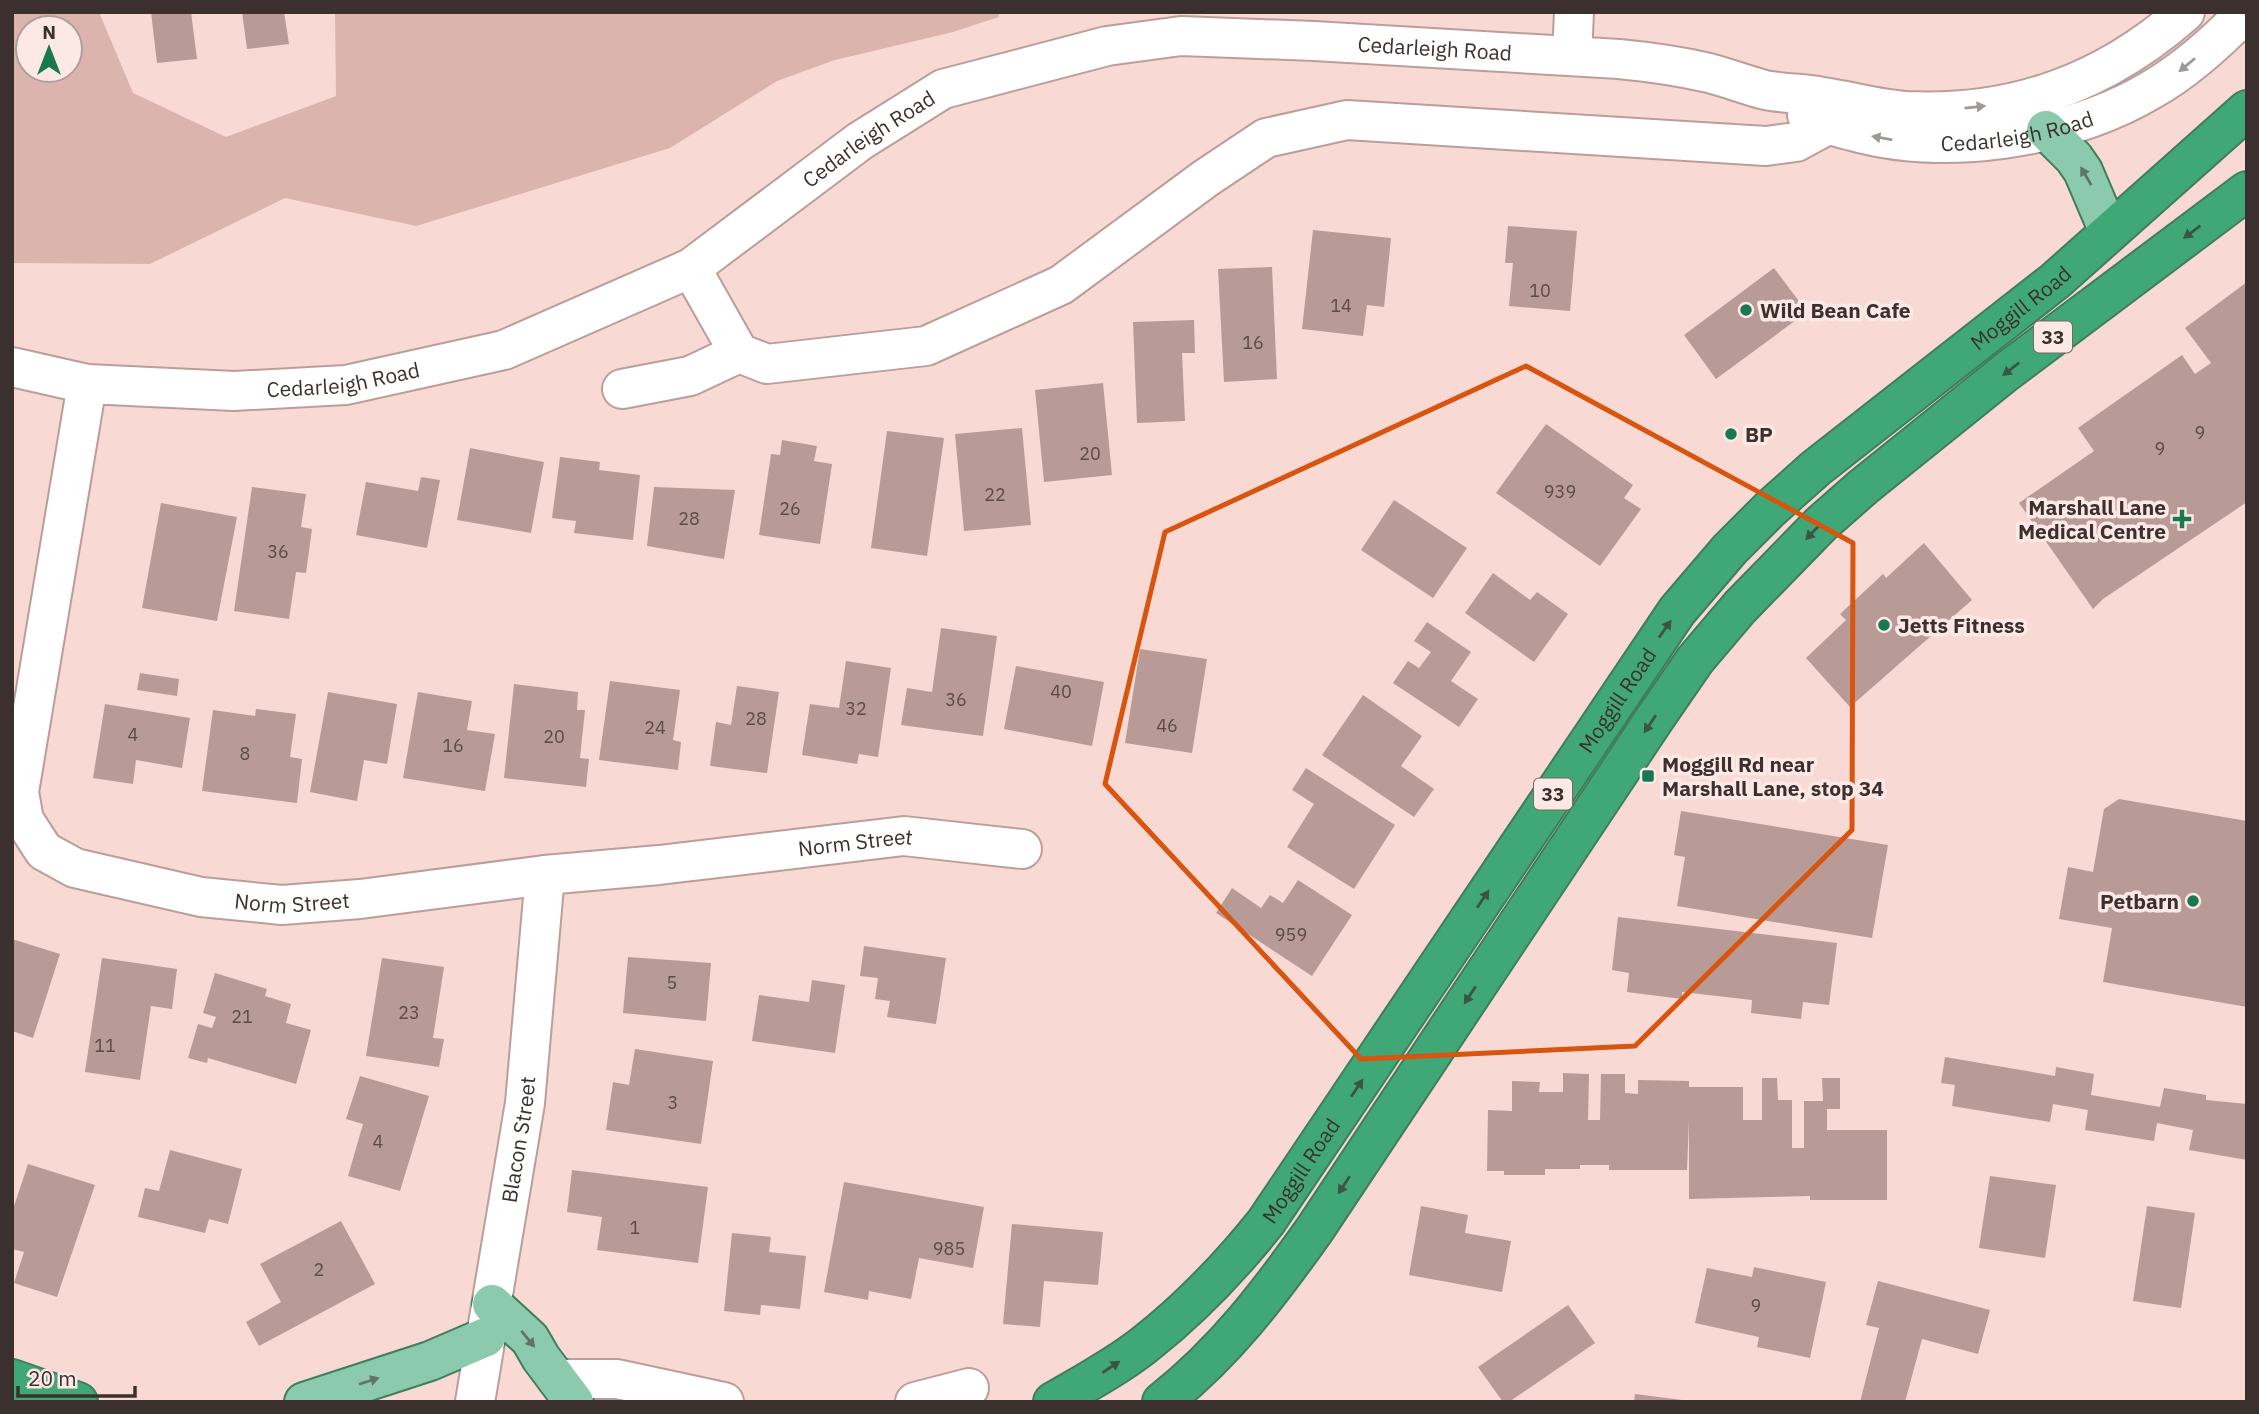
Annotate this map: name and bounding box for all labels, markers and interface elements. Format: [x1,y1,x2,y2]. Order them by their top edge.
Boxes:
north arrow [14,14,84,84]
text: N [42,20,56,44]
street label: Cedarleigh Road [1357,30,1513,67]
one-way arrow [2179,57,2196,72]
street label: Cedarleigh Road [797,84,940,194]
one-way arrow [1964,102,1986,113]
street label: Cedarleigh Road [1941,104,2097,157]
one-way arrow [1871,132,1893,143]
one-way arrow [2080,167,2092,186]
one-way arrow [2183,224,2201,238]
street label: Moggill Road [1964,259,2077,356]
house number: 10 [1529,279,1551,302]
house number: 14 [1330,294,1352,317]
place label: Wild Bean Cafe [1760,296,1911,324]
marker: Wild Bean Cafe [1738,302,1754,318]
road number: 33 [2034,322,2072,352]
house number: 16 [1242,331,1264,354]
street label: Cedarleigh Road [266,355,422,403]
one-way arrow [2002,362,2020,377]
place label: BP [1745,420,1773,448]
house number: 9 [2195,421,2205,444]
marker: BP [1723,426,1739,442]
house number: 9 [2155,437,2165,460]
house number: 20 [1079,442,1101,465]
house number: 939 [1544,480,1576,503]
house number: 22 [984,483,1006,506]
place label: Marshall Lane Medical Centre [2018,493,2166,545]
house number: 26 [779,497,801,520]
house number: 28 [678,507,700,530]
marker: Marshall Lane Medical Centre [2172,509,2192,529]
one-way arrow [1804,524,1821,541]
house number: 36 [267,540,289,563]
place label: Jetts Fitness [1898,611,2025,639]
marker: Jetts Fitness [1876,617,1892,633]
one-way arrow [1658,620,1672,638]
street label: Moggill Road [1572,642,1662,758]
house number: 40 [1050,680,1072,703]
house number: 36 [945,688,967,711]
house number: 32 [845,697,867,720]
house number: 28 [745,707,767,730]
house number: 46 [1156,714,1178,737]
one-way arrow [1644,715,1657,734]
house number: 24 [644,716,666,739]
house number: 4 [128,723,139,746]
house number: 20 [543,725,565,748]
house number: 16 [442,734,464,757]
house number: 8 [240,742,250,765]
place label: Moggill Rd near Marshall Lane, stop 34 [1662,750,1884,802]
marker: Moggill Rd near Marshall Lane, stop 34 [1640,768,1656,784]
road number: 33 [1534,778,1572,810]
street label: Norm Street [797,822,914,862]
street label: Norm Street [233,886,351,919]
place label: Petbarn [2100,887,2179,915]
one-way arrow [1476,889,1489,909]
marker: Petbarn [2185,893,2201,909]
house number: 959 [1275,923,1307,946]
house number: 5 [667,971,677,994]
one-way arrow [1463,985,1476,1005]
house number: 23 [398,1001,420,1024]
house number: 21 [231,1005,253,1028]
house number: 11 [94,1034,116,1057]
street label: Blacon Street [495,1075,541,1205]
one-way arrow [1350,1079,1363,1098]
house number: 3 [668,1091,678,1114]
street label: Moggill Road [1255,1113,1346,1229]
house number: 4 [373,1130,384,1153]
one-way arrow [1337,1176,1351,1194]
house number: 1 [630,1216,640,1239]
house number: 985 [933,1237,965,1260]
house number: 2 [314,1258,324,1281]
house number: 9 [1751,1294,1761,1317]
one-way arrow [520,1329,535,1347]
scale bar [18,1354,135,1398]
one-way arrow [1102,1360,1120,1374]
text: 20 m [28,1364,77,1392]
one-way arrow [359,1375,380,1385]

